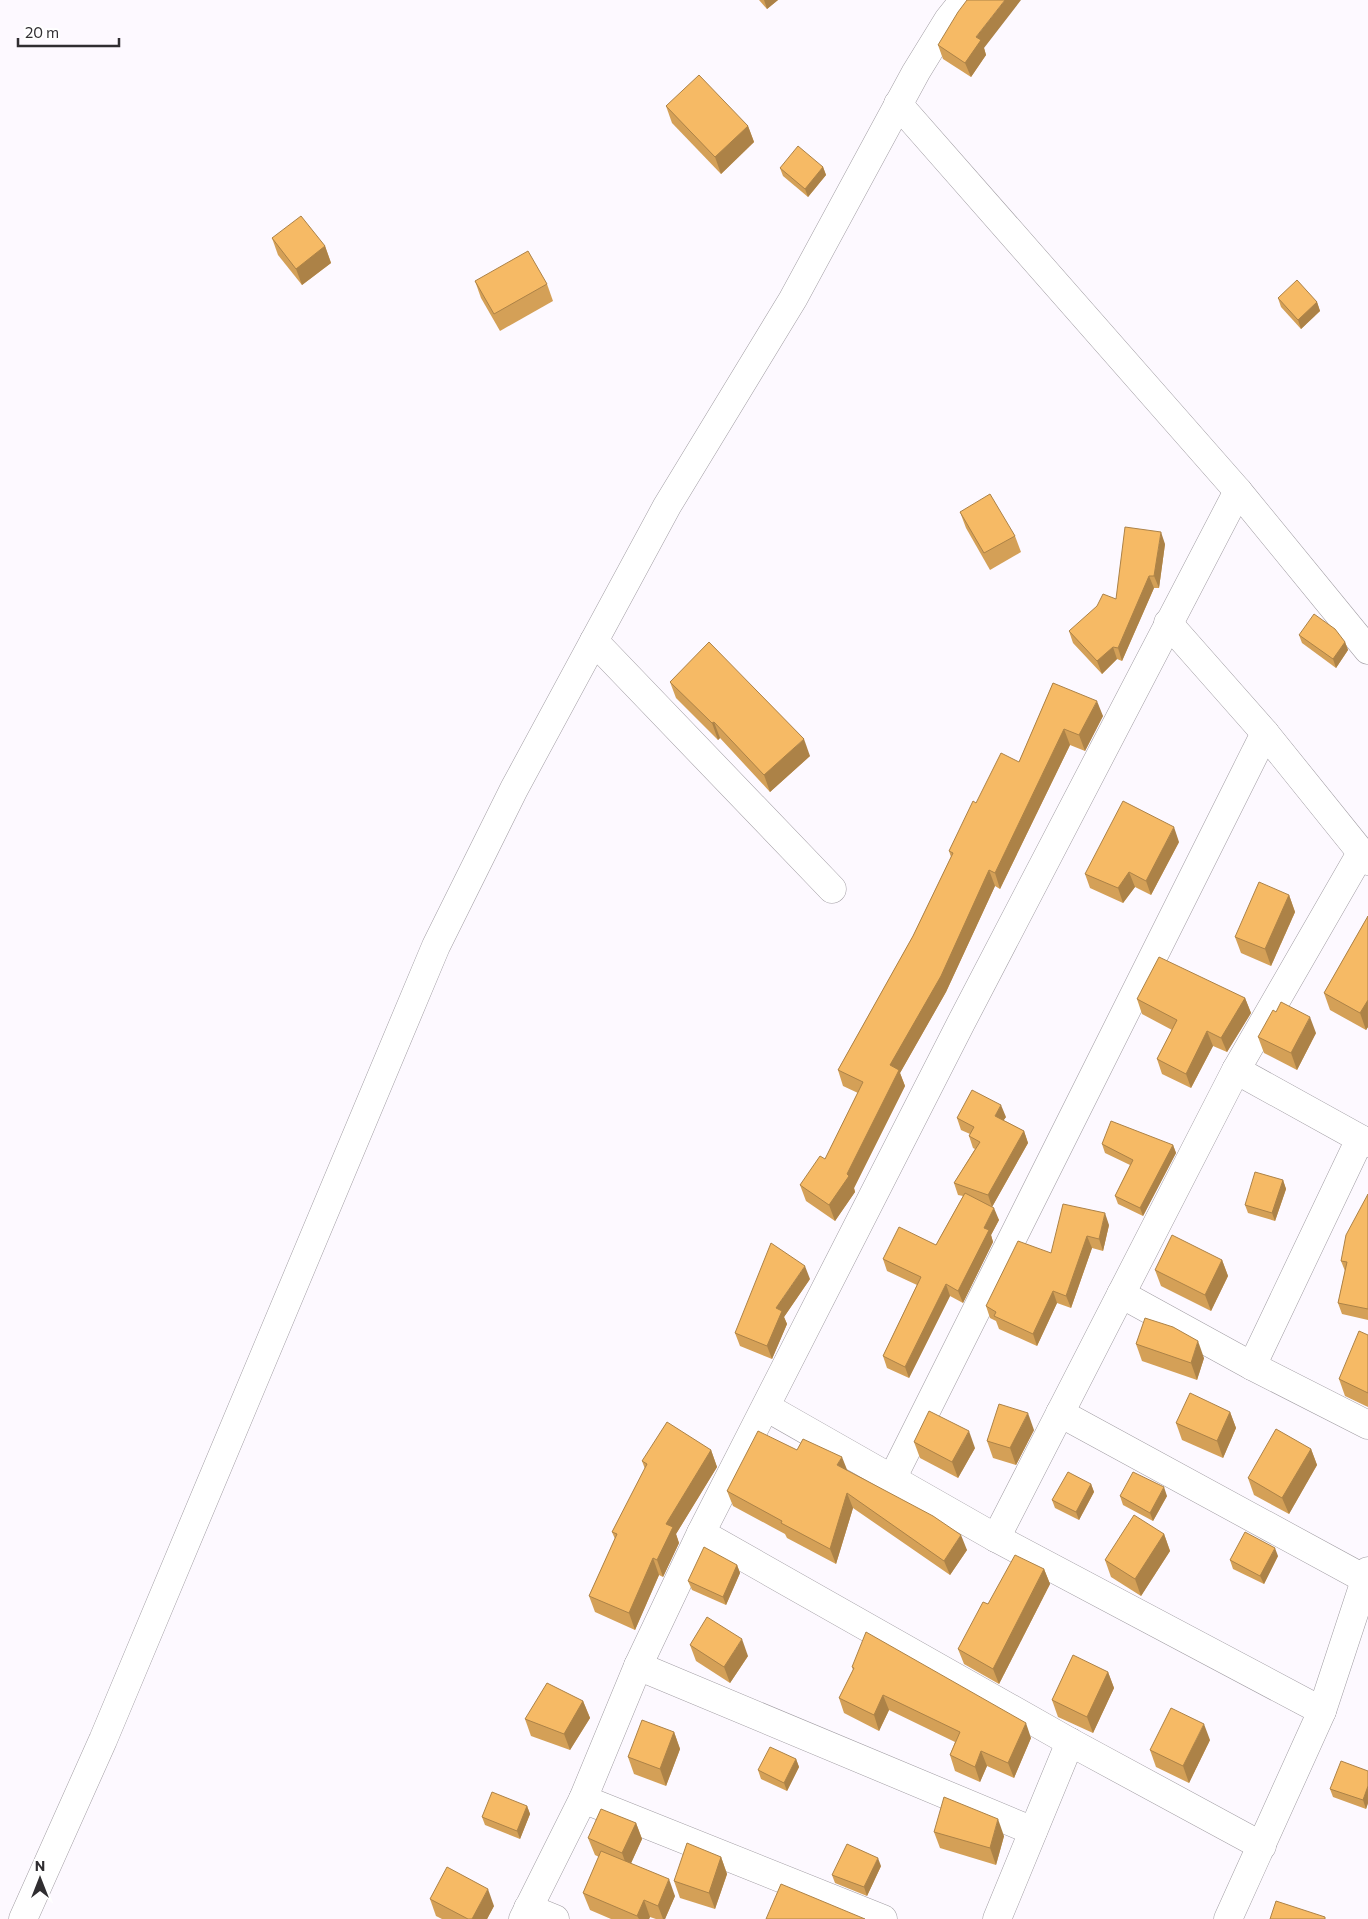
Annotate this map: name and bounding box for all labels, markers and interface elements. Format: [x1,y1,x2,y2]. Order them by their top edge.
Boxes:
scale bar [18,15,119,47]
text: 20 m [25,23,59,41]
north arrow [15,1854,65,1904]
text: N [35,1857,45,1874]

